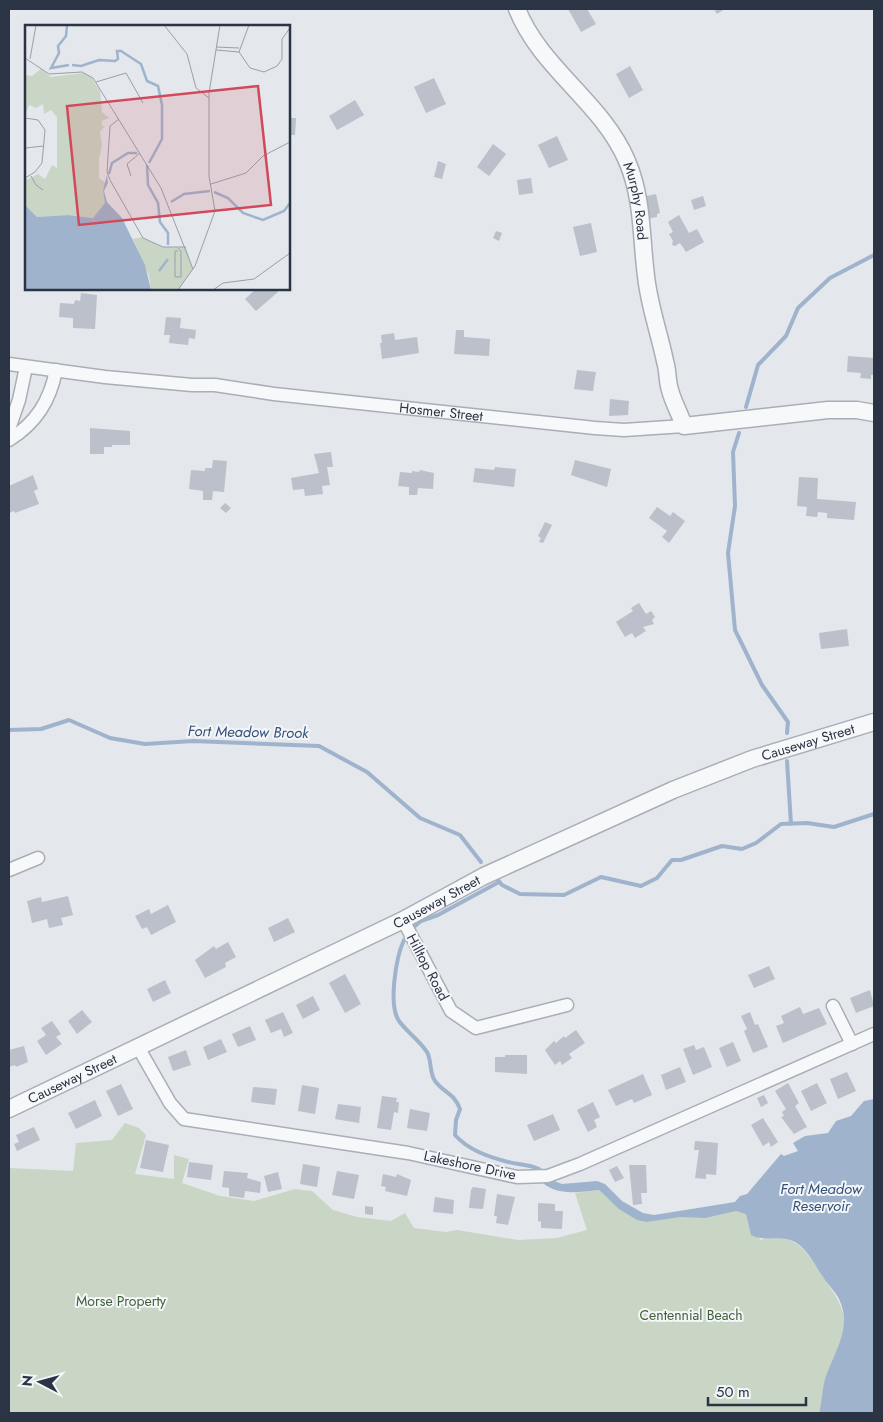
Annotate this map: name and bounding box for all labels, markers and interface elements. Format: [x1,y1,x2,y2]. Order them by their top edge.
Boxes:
inset map [25,25,290,290]
street label: Murphy Road [618,159,653,241]
street label: Hosmer Street [398,397,485,426]
street label: Causeway Street [759,718,857,766]
water label: Fort Meadow Brook [187,720,309,744]
street label: Causeway Street [389,870,484,933]
street label: Hilltop Road [402,930,454,1004]
street label: Causeway Street [24,1049,120,1109]
street label: Lakeshore Drive [422,1145,518,1185]
water label: Fort Meadow Reservoir [780,1178,863,1217]
park label: Morse Property [76,1291,167,1311]
park label: Centennial Beach [639,1305,743,1325]
north arrow [15,1357,65,1407]
text: N [17,1374,38,1387]
scale bar [708,1374,806,1406]
text: 50 m [716,1381,750,1403]

